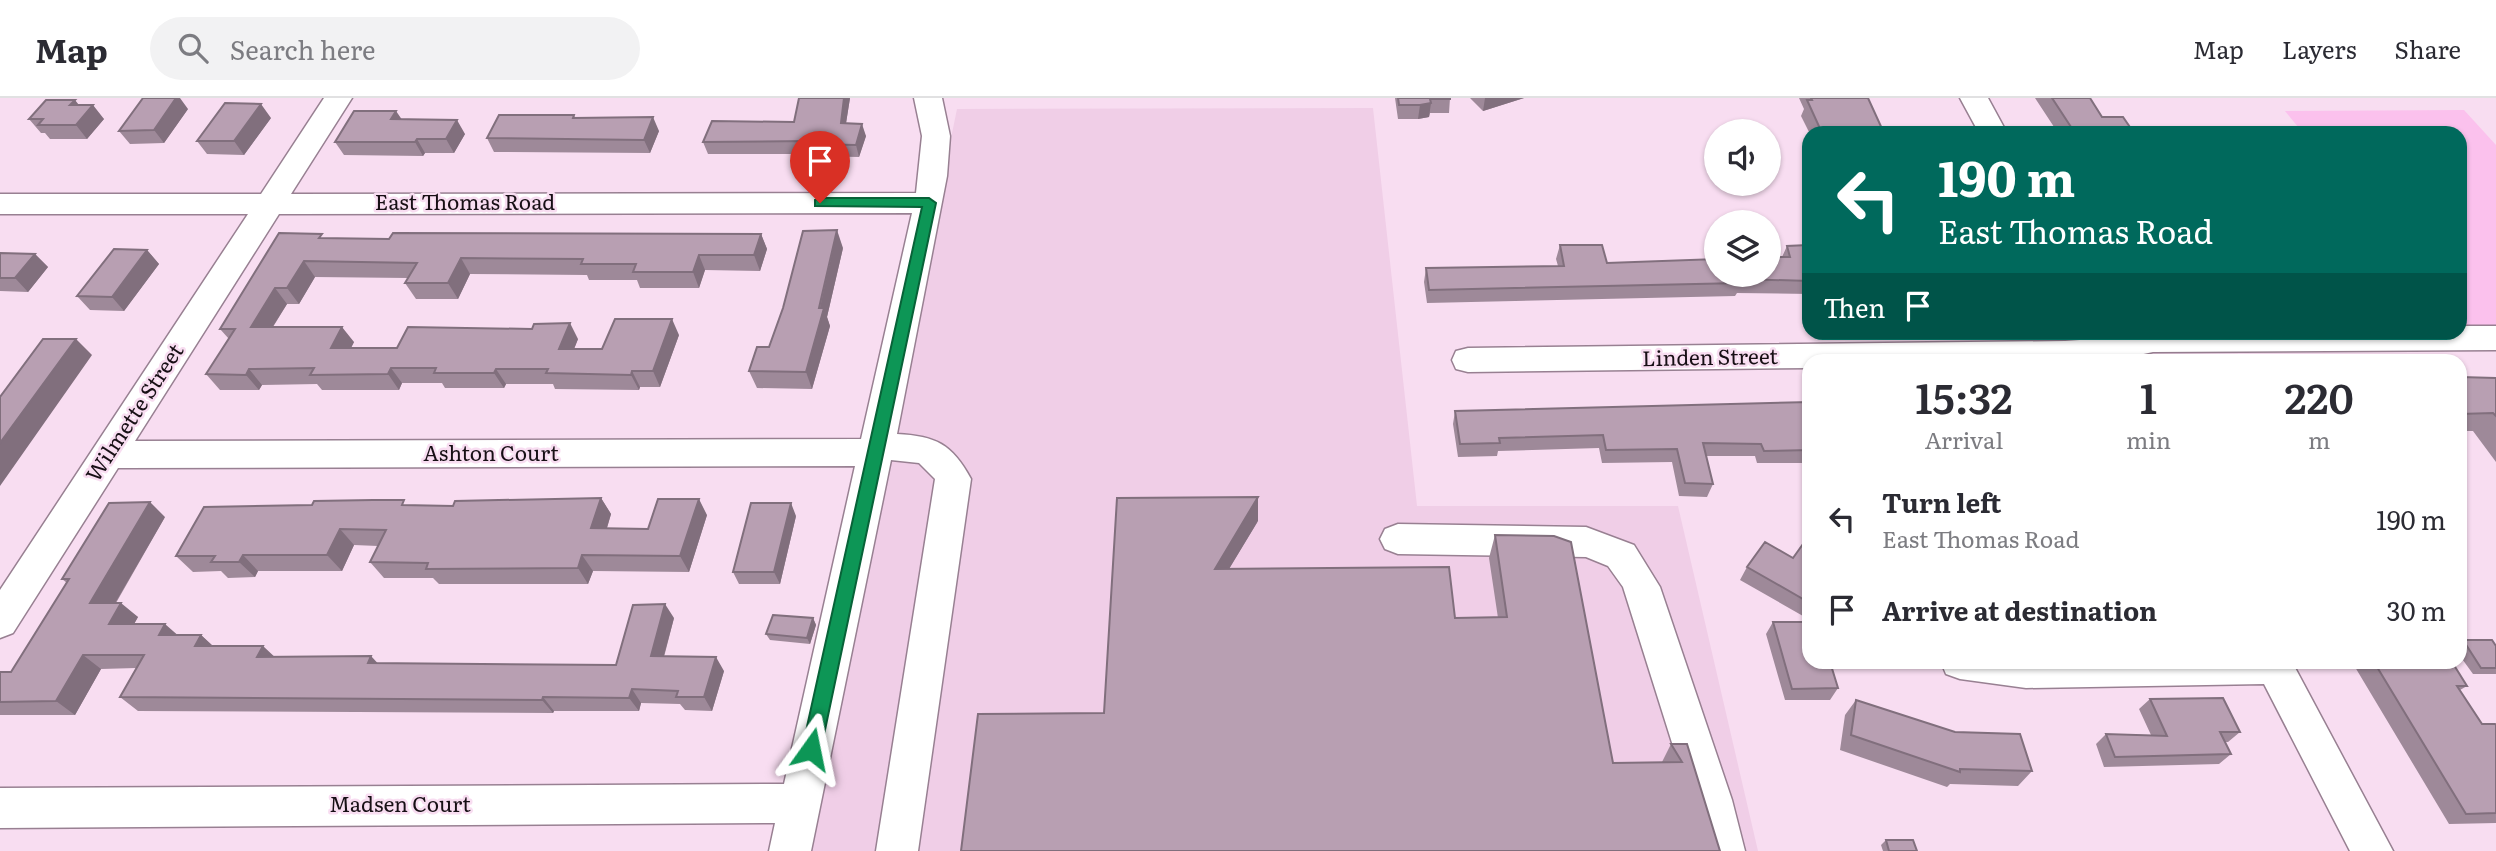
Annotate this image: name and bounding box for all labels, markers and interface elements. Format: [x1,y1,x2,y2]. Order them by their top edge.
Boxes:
search box [150,17,640,80]
text: Map [35,24,108,73]
icon: search [174,29,212,67]
text: Search here [230,29,376,68]
text: Map [2193,31,2244,66]
text: Layers [2282,31,2356,66]
text: Share [2394,31,2461,66]
map controls [1704,119,1781,287]
button: sound [1704,119,1781,196]
pin [790,131,850,203]
text: 190 m [1938,139,2075,212]
icon: arrive [801,142,839,180]
icon: left [1823,154,1914,245]
street label: East Thomas Road [375,185,555,216]
text: East Thomas Road [1938,206,2213,254]
button: layers [1704,210,1781,287]
text: Then [1823,287,1885,326]
icon: arrive [1899,287,1937,325]
street label: Wilmette Street [77,336,190,487]
street label: Linden Street [1642,339,1779,372]
text: 15:32 [1915,365,2013,427]
text: 1 [2140,365,2157,427]
text: 220 [2284,365,2354,427]
text: Arrival [1925,422,2003,456]
text: min [2126,422,2171,456]
text: m [2308,422,2330,456]
street label: Ashton Court [423,436,559,467]
text: Turn left [1882,482,2001,521]
text: 190 m [2376,499,2446,538]
icon: left [1823,500,1861,538]
text: East Thomas Road [1882,521,2080,555]
text: Arrive at destination [1882,590,2157,629]
text: 30 m [2386,590,2446,629]
icon: arrive [1823,591,1861,629]
position arrow [774,712,848,786]
street label: Madsen Court [329,787,471,818]

